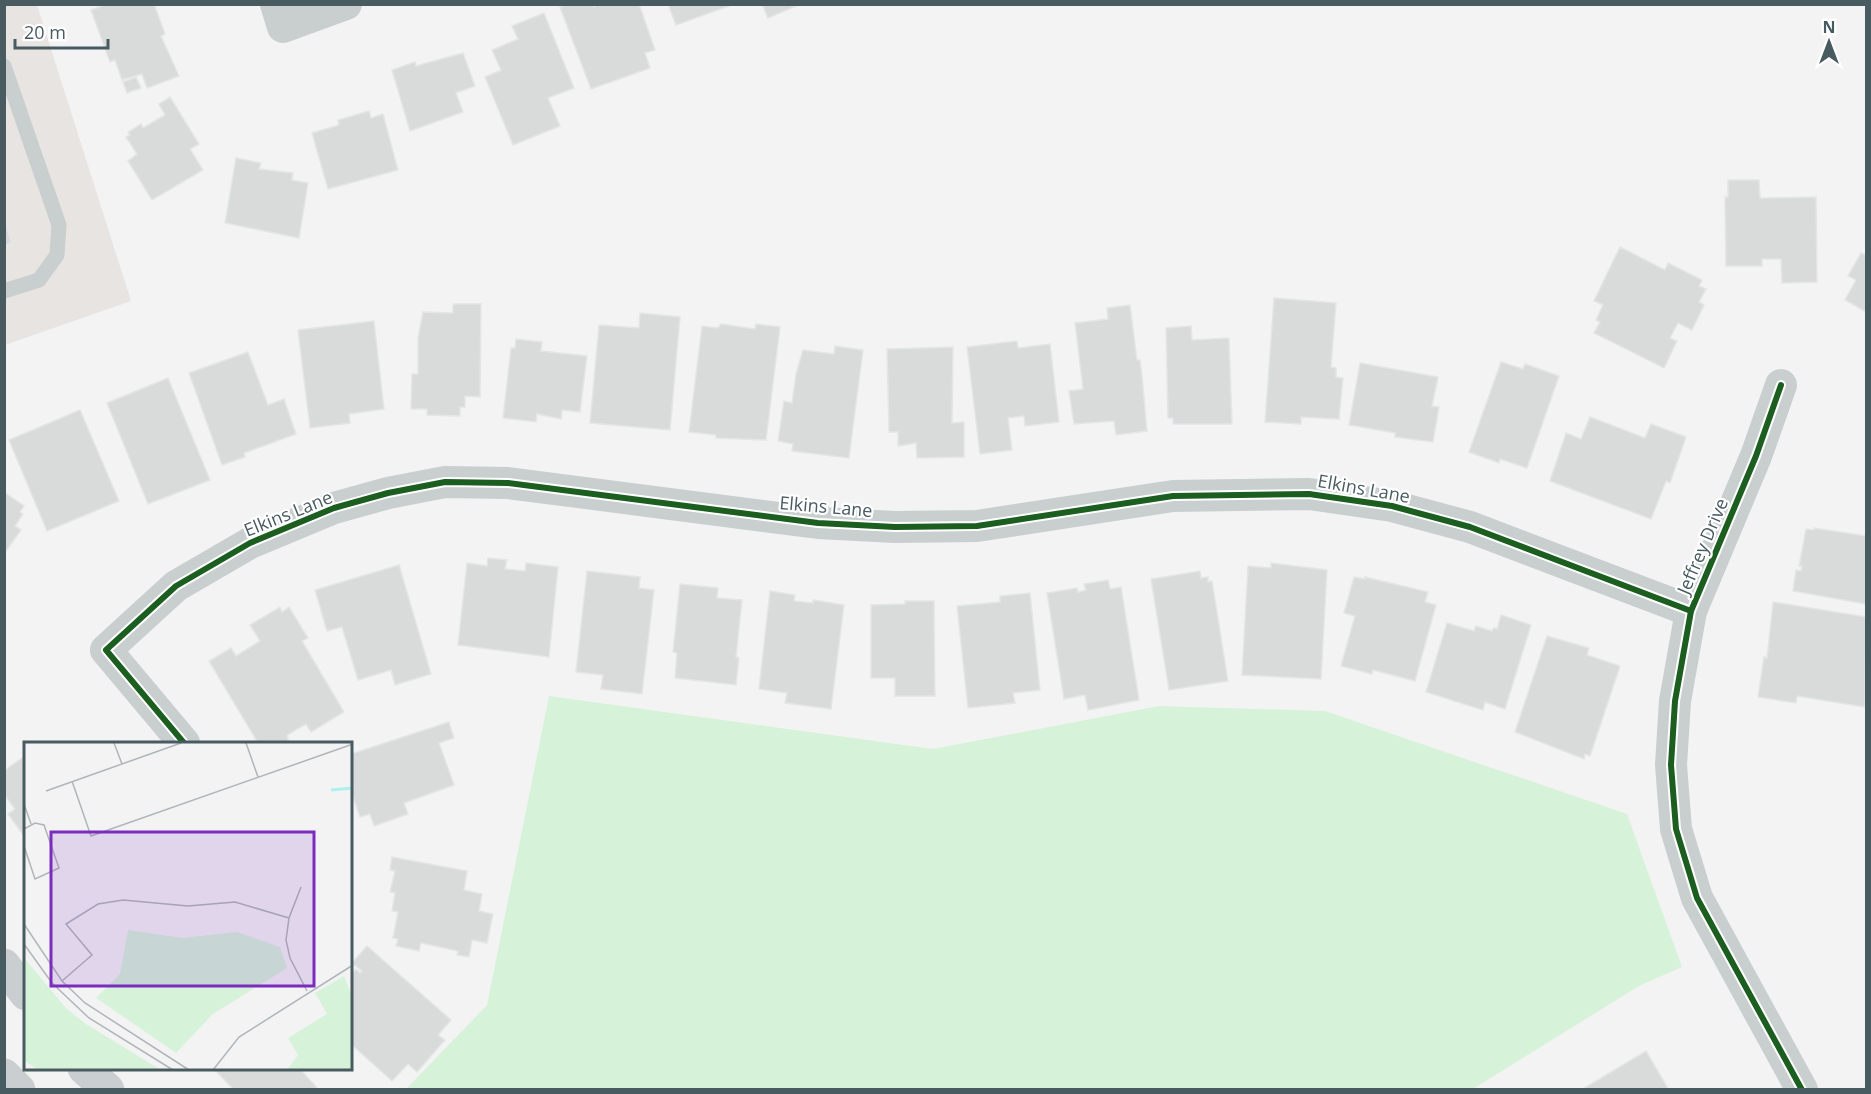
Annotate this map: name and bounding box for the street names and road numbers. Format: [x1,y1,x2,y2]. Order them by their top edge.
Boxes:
street label: Elkins Lane [1316,468,1412,508]
street label: Elkins Lane [240,484,336,542]
street label: Elkins Lane [778,490,874,522]
street label: Jeffrey Drive [1670,494,1733,600]

